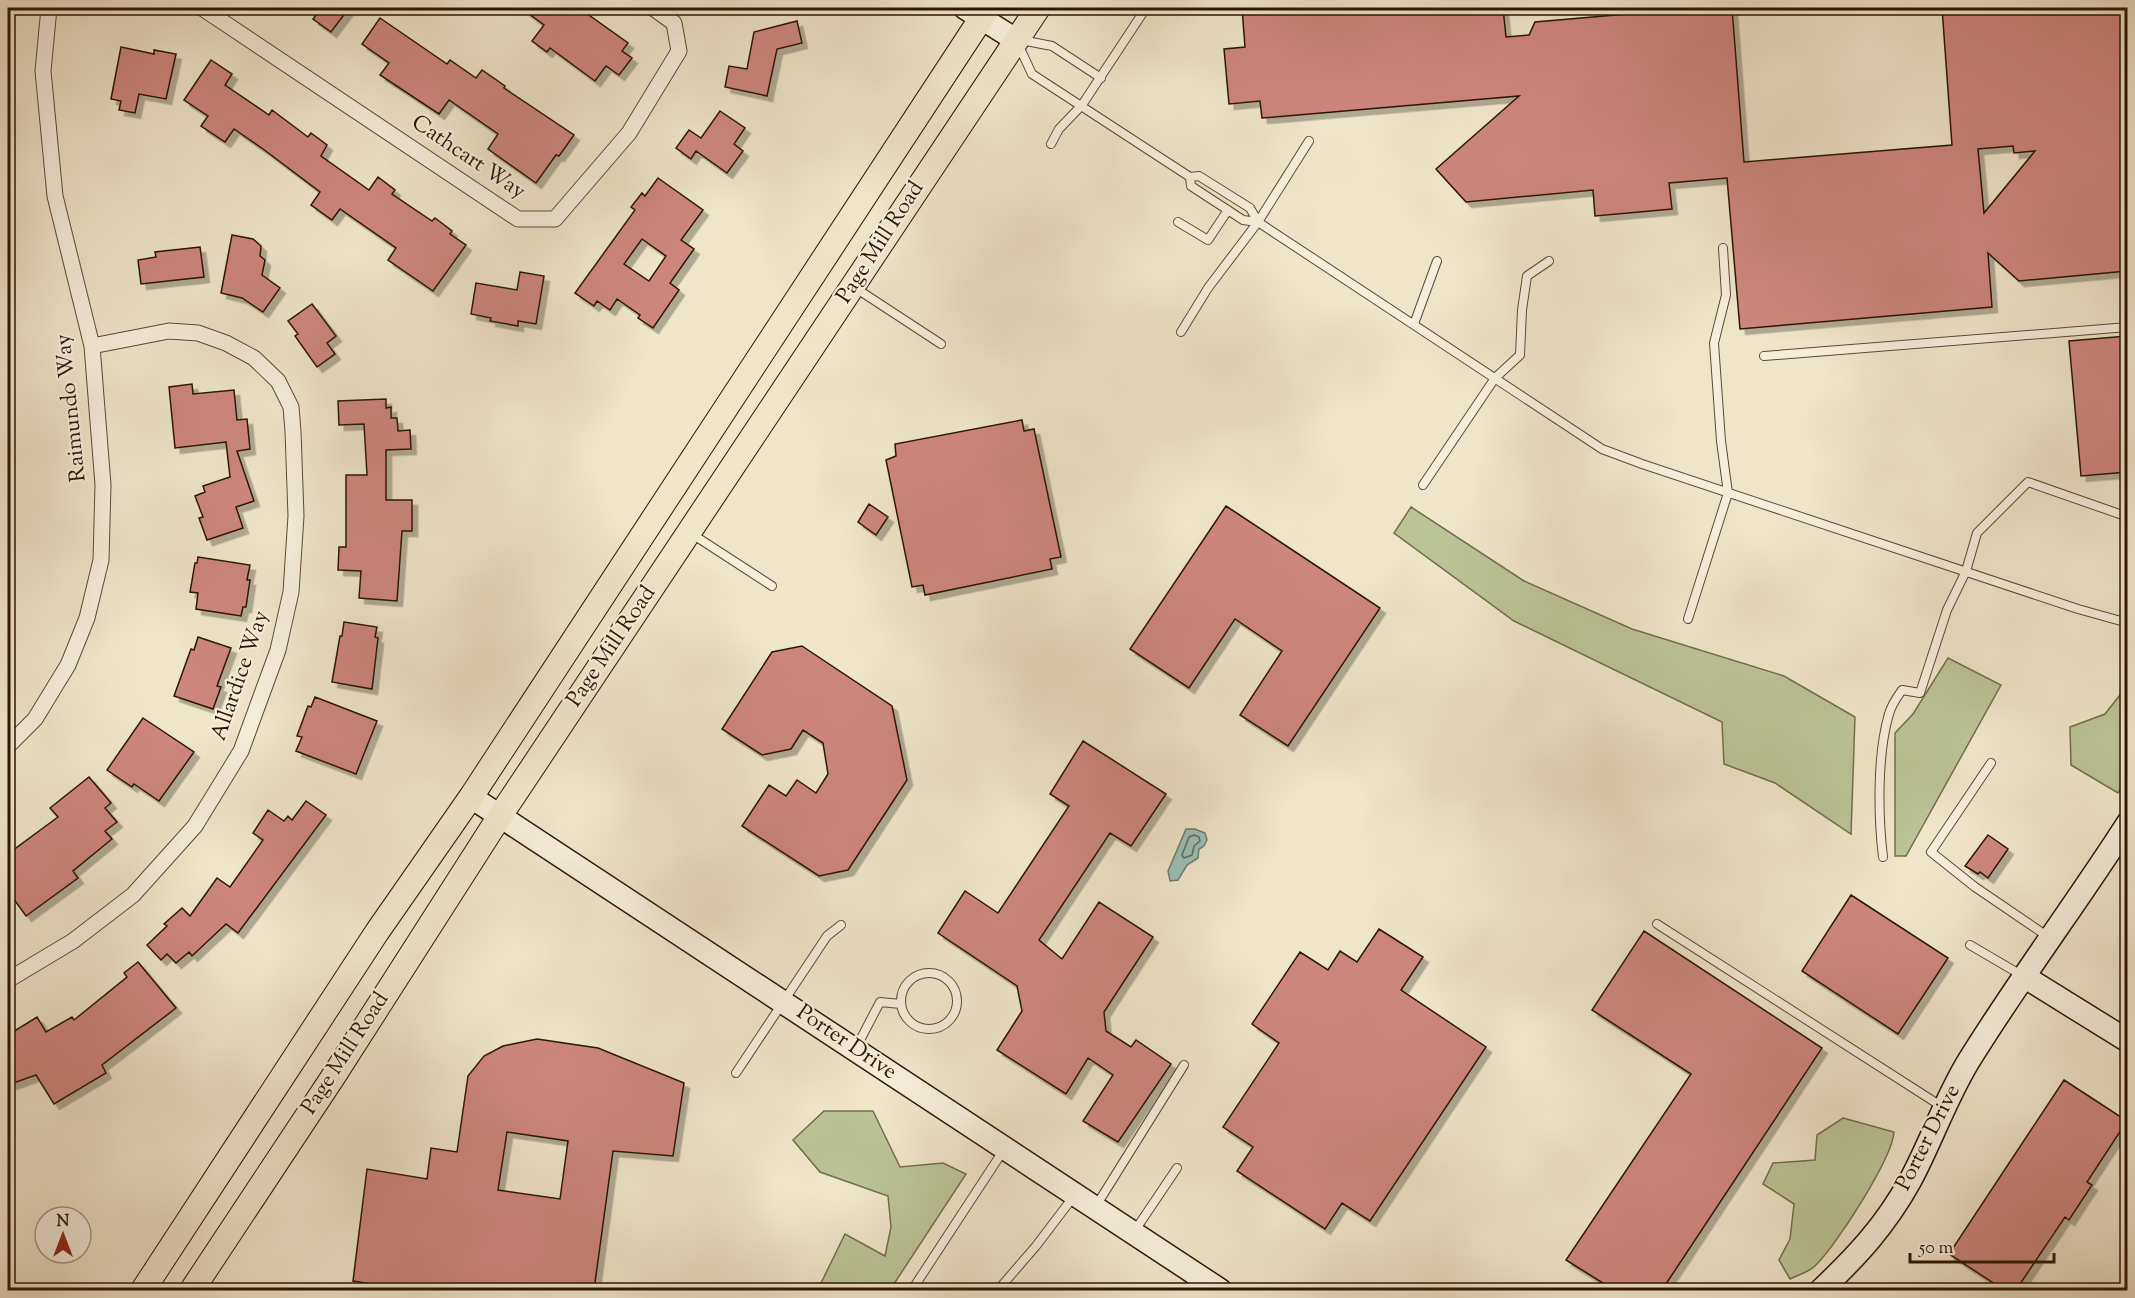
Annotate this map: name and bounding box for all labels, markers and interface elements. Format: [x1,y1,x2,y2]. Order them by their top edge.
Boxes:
street label: Cathcart Way [404,108,532,208]
street label: Page Mill Road [829,175,933,311]
street label: Raimundo Way [48,332,96,484]
street label: Page Mill Road [559,580,665,714]
street label: Allardice Way [204,607,278,745]
street label: Page Mill Road [294,986,398,1122]
street label: Porter Drive [789,997,903,1089]
street label: Porter Drive [1889,1079,1969,1197]
north arrow [33,1205,93,1265]
text: N [57,1211,70,1234]
scale bar [1910,1226,2054,1264]
text: 50 m [1918,1236,1954,1262]

